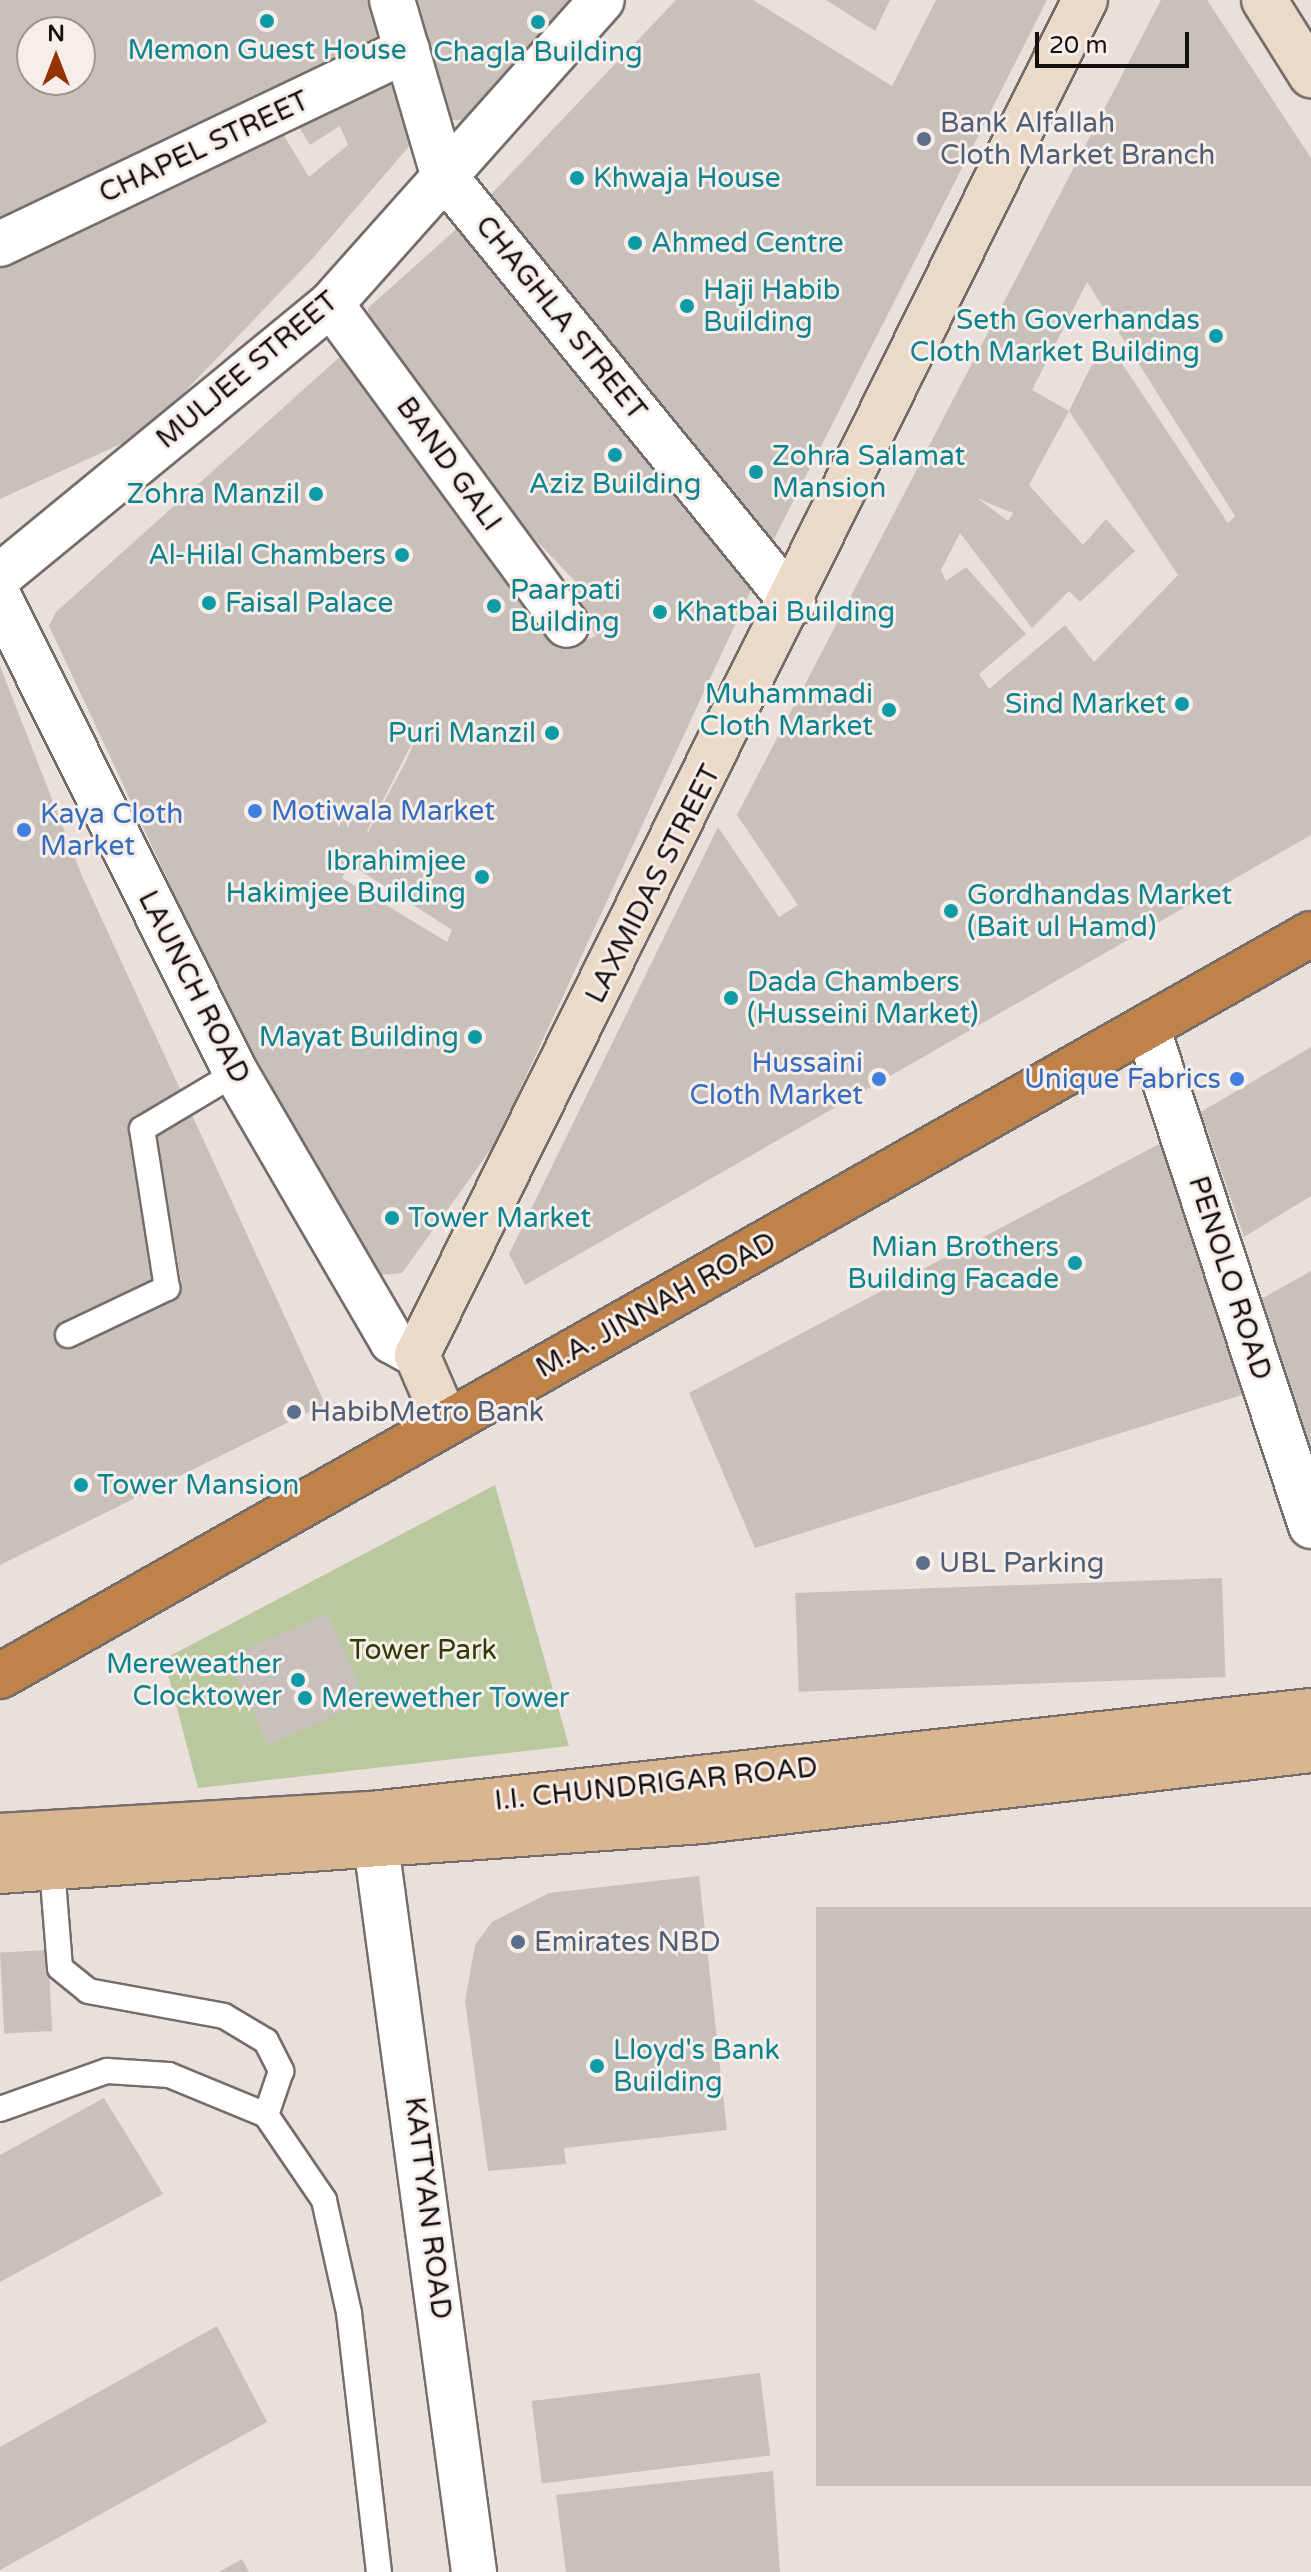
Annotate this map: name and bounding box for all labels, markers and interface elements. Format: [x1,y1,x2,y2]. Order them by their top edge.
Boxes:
marker: Memon Guest House [258,12,276,30]
marker: Chagla Building [529,13,547,31]
north arrow [16,16,96,96]
scale bar [1039,16,1193,66]
text: N [47,21,65,47]
text: 20 m [1049,31,1107,60]
place label: Memon Guest House [127,33,407,67]
place label: Chagla Building [433,35,643,69]
street label: CHAPEL STREET [94,84,314,210]
place label: Bank Alfallah Cloth Market Branch [940,106,1215,172]
marker: Bank Alfallah Cloth Market Branch [915,130,933,148]
place label: Khwaja House [593,161,781,195]
marker: Khwaja House [568,169,586,187]
street label: CHAGHLA STREET [468,209,654,427]
place label: Ahmed Centre [651,226,844,260]
marker: Ahmed Centre [626,234,644,252]
place label: Haji Habib Building [703,273,840,339]
street label: MULJEE STREET [149,284,345,456]
marker: Haji Habib Building [678,297,696,315]
place label: Seth Goverhandas Cloth Market Building [910,303,1200,369]
marker: Seth Goverhandas Cloth Market Building [1207,327,1225,345]
street label: BAND GALI [389,391,509,537]
place label: Zohra Salamat Mansion [772,439,965,505]
marker: Aziz Building [606,446,624,464]
marker: Zohra Salamat Mansion [747,463,765,481]
place label: Aziz Building [529,467,701,501]
place label: Zohra Manzil [127,477,300,511]
marker: Zohra Manzil [307,485,325,503]
place label: Al-Hilal Chambers [148,538,386,572]
marker: Al-Hilal Chambers [393,546,411,564]
place label: Paarpati Building [510,573,621,639]
place label: Faisal Palace [225,586,393,620]
marker: Faisal Palace [200,594,218,612]
place label: Khatbai Building [676,595,895,629]
marker: Paarpati Building [485,597,503,615]
marker: Khatbai Building [651,603,669,621]
place label: Muhammadi Cloth Market [700,677,873,743]
place label: Sind Market [1005,687,1166,721]
marker: Sind Market [1173,695,1191,713]
marker: Muhammadi Cloth Market [880,701,898,719]
place label: Puri Manzil [388,716,536,750]
marker: Puri Manzil [543,724,561,742]
street label: LAXMIDAS STREET [578,759,728,1009]
place label: Motiwala Market [271,794,495,828]
place label: Kaya Cloth Market [40,797,183,863]
marker: Motiwala Market [246,802,264,820]
marker: Kaya Cloth Market [15,821,33,839]
place label: Ibrahimjee Hakimjee Building [226,844,466,910]
marker: Ibrahimjee Hakimjee Building [473,868,491,886]
place label: Gordhandas Market (Bait ul Hamd) [967,878,1232,944]
street label: LAUNCH ROAD [131,885,257,1089]
marker: Gordhandas Market (Bait ul Hamd) [942,902,960,920]
place label: Dada Chambers (Husseini Market) [747,965,979,1031]
marker: Dada Chambers (Husseini Market) [722,989,740,1007]
place label: Mayat Building [259,1020,459,1054]
marker: Mayat Building [466,1028,484,1046]
place label: Hussaini Cloth Market [690,1046,863,1112]
place label: Unique Fabrics [1024,1062,1221,1096]
marker: Hussaini Cloth Market [870,1070,888,1088]
marker: Unique Fabrics [1228,1070,1246,1088]
street label: PENOLO ROAD [1181,1172,1279,1384]
place label: Tower Market [408,1201,591,1235]
marker: Tower Market [383,1209,401,1227]
street label: M.A. JINNAH ROAD [530,1225,782,1385]
place label: Mian Brothers Building Facade [847,1230,1059,1296]
marker: Mian Brothers Building Facade [1066,1254,1084,1272]
place label: HabibMetro Bank [310,1395,544,1429]
marker: HabibMetro Bank [285,1403,303,1421]
place label: Tower Mansion [97,1468,299,1502]
marker: Tower Mansion [72,1476,90,1494]
place label: UBL Parking [939,1546,1105,1580]
marker: UBL Parking [914,1554,932,1572]
park label: Tower Park [349,1633,497,1667]
place label: Mereweather Clocktower [106,1647,282,1713]
marker: Mereweather Clocktower [289,1671,307,1689]
place label: Merewether Tower [321,1681,570,1715]
marker: Merewether Tower [296,1689,314,1707]
street label: I.I. CHUNDRIGAR ROAD [493,1750,819,1818]
place label: Emirates NBD [534,1925,720,1959]
marker: Emirates NBD [509,1933,527,1951]
place label: Lloyd's Bank Building [613,2033,780,2099]
marker: Lloyd's Bank Building [588,2057,606,2075]
street label: KATTYAN ROAD [398,2095,458,2321]

